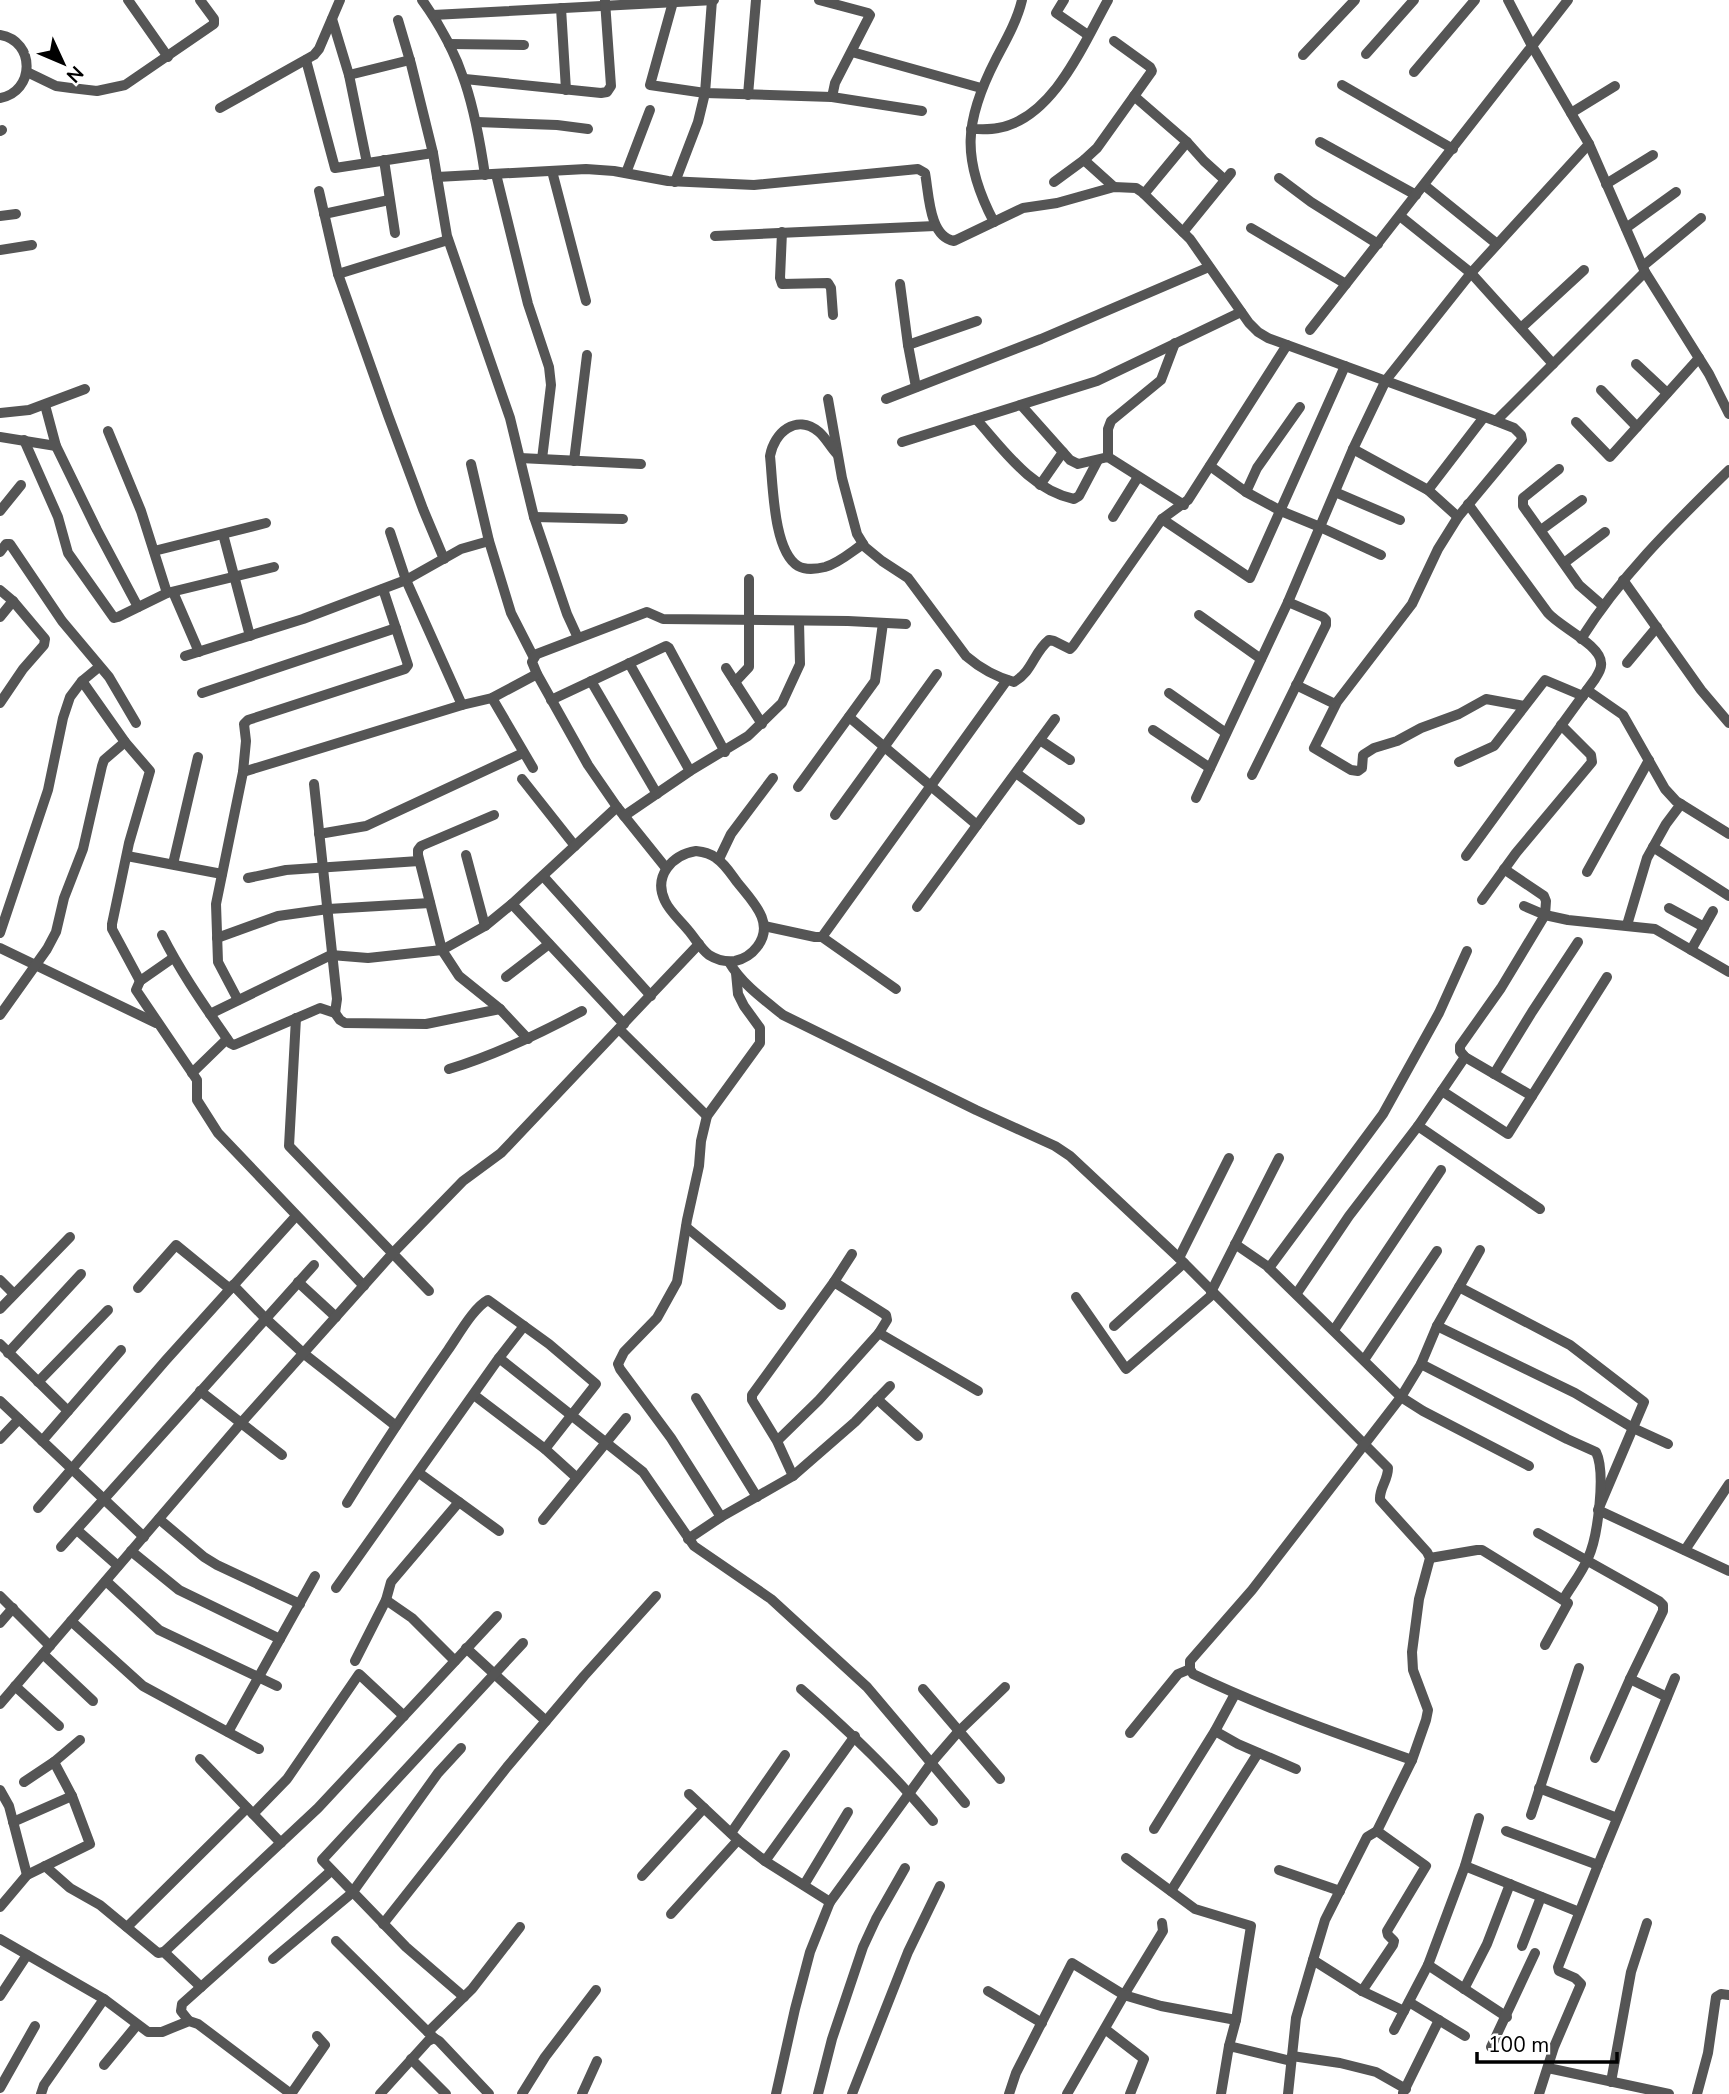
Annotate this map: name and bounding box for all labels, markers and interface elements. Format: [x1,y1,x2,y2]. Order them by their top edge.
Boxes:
north arrow [28,28,98,98]
text: N [60,60,89,88]
scale bar [1477,2021,1617,2064]
text: 100 m [1488,2031,1549,2059]

